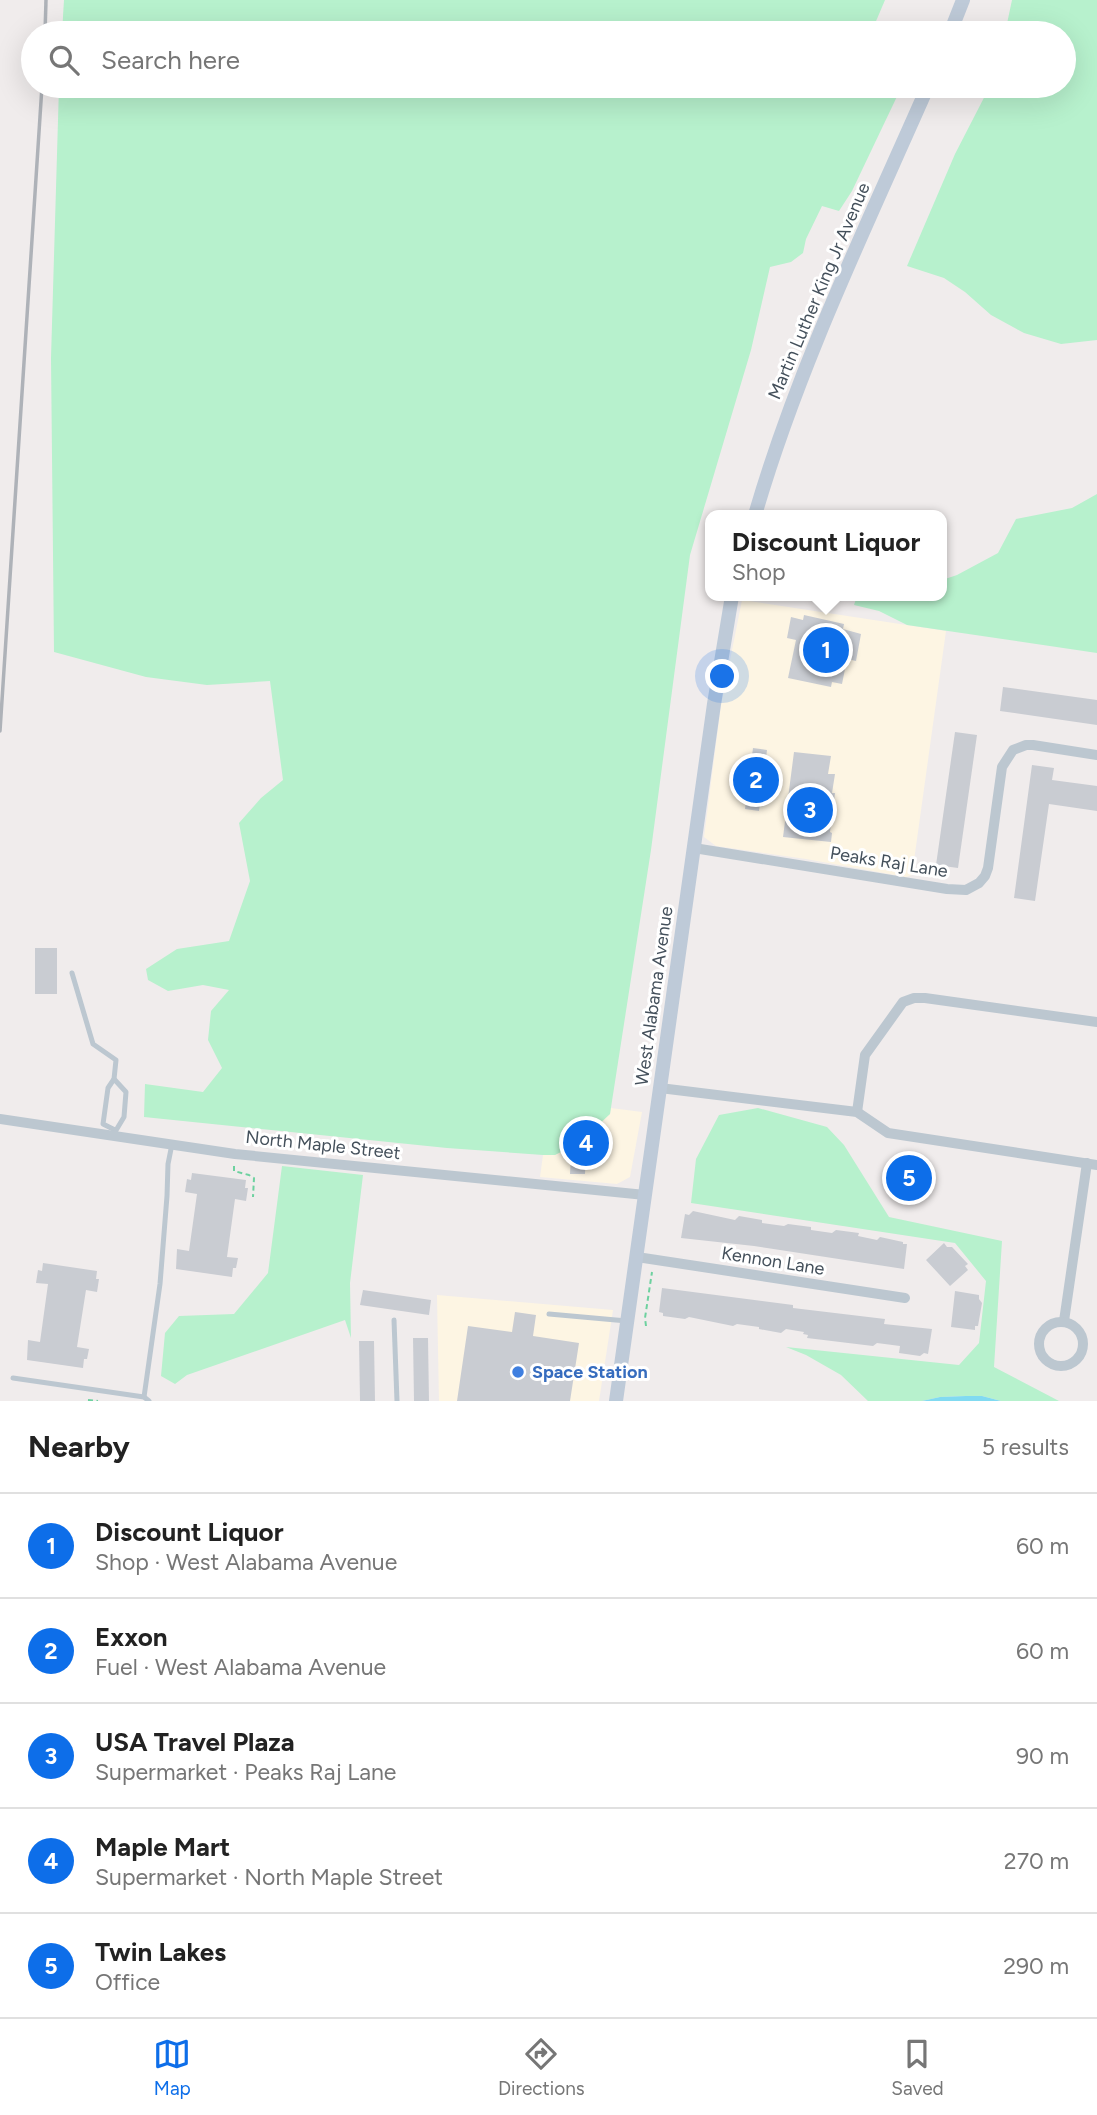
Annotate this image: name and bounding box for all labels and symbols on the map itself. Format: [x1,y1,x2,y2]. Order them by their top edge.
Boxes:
street label: Martin Luther King Jr Avenue [763,179,875,403]
pin: 1 [803,624,849,676]
your location [705,659,739,693]
pin: 2 [733,754,779,806]
pin: 3 [787,784,833,836]
street label: Peaks Raj Lane [829,842,950,882]
street label: West Alabama Avenue [631,905,678,1087]
pin: 4 [563,1117,609,1169]
street label: North Maple Street [245,1126,402,1164]
pin: 5 [886,1152,932,1204]
street label: Kennon Lane [720,1242,826,1280]
place label: Space Station [532,1361,648,1383]
marker: Space Station [510,1364,526,1380]

